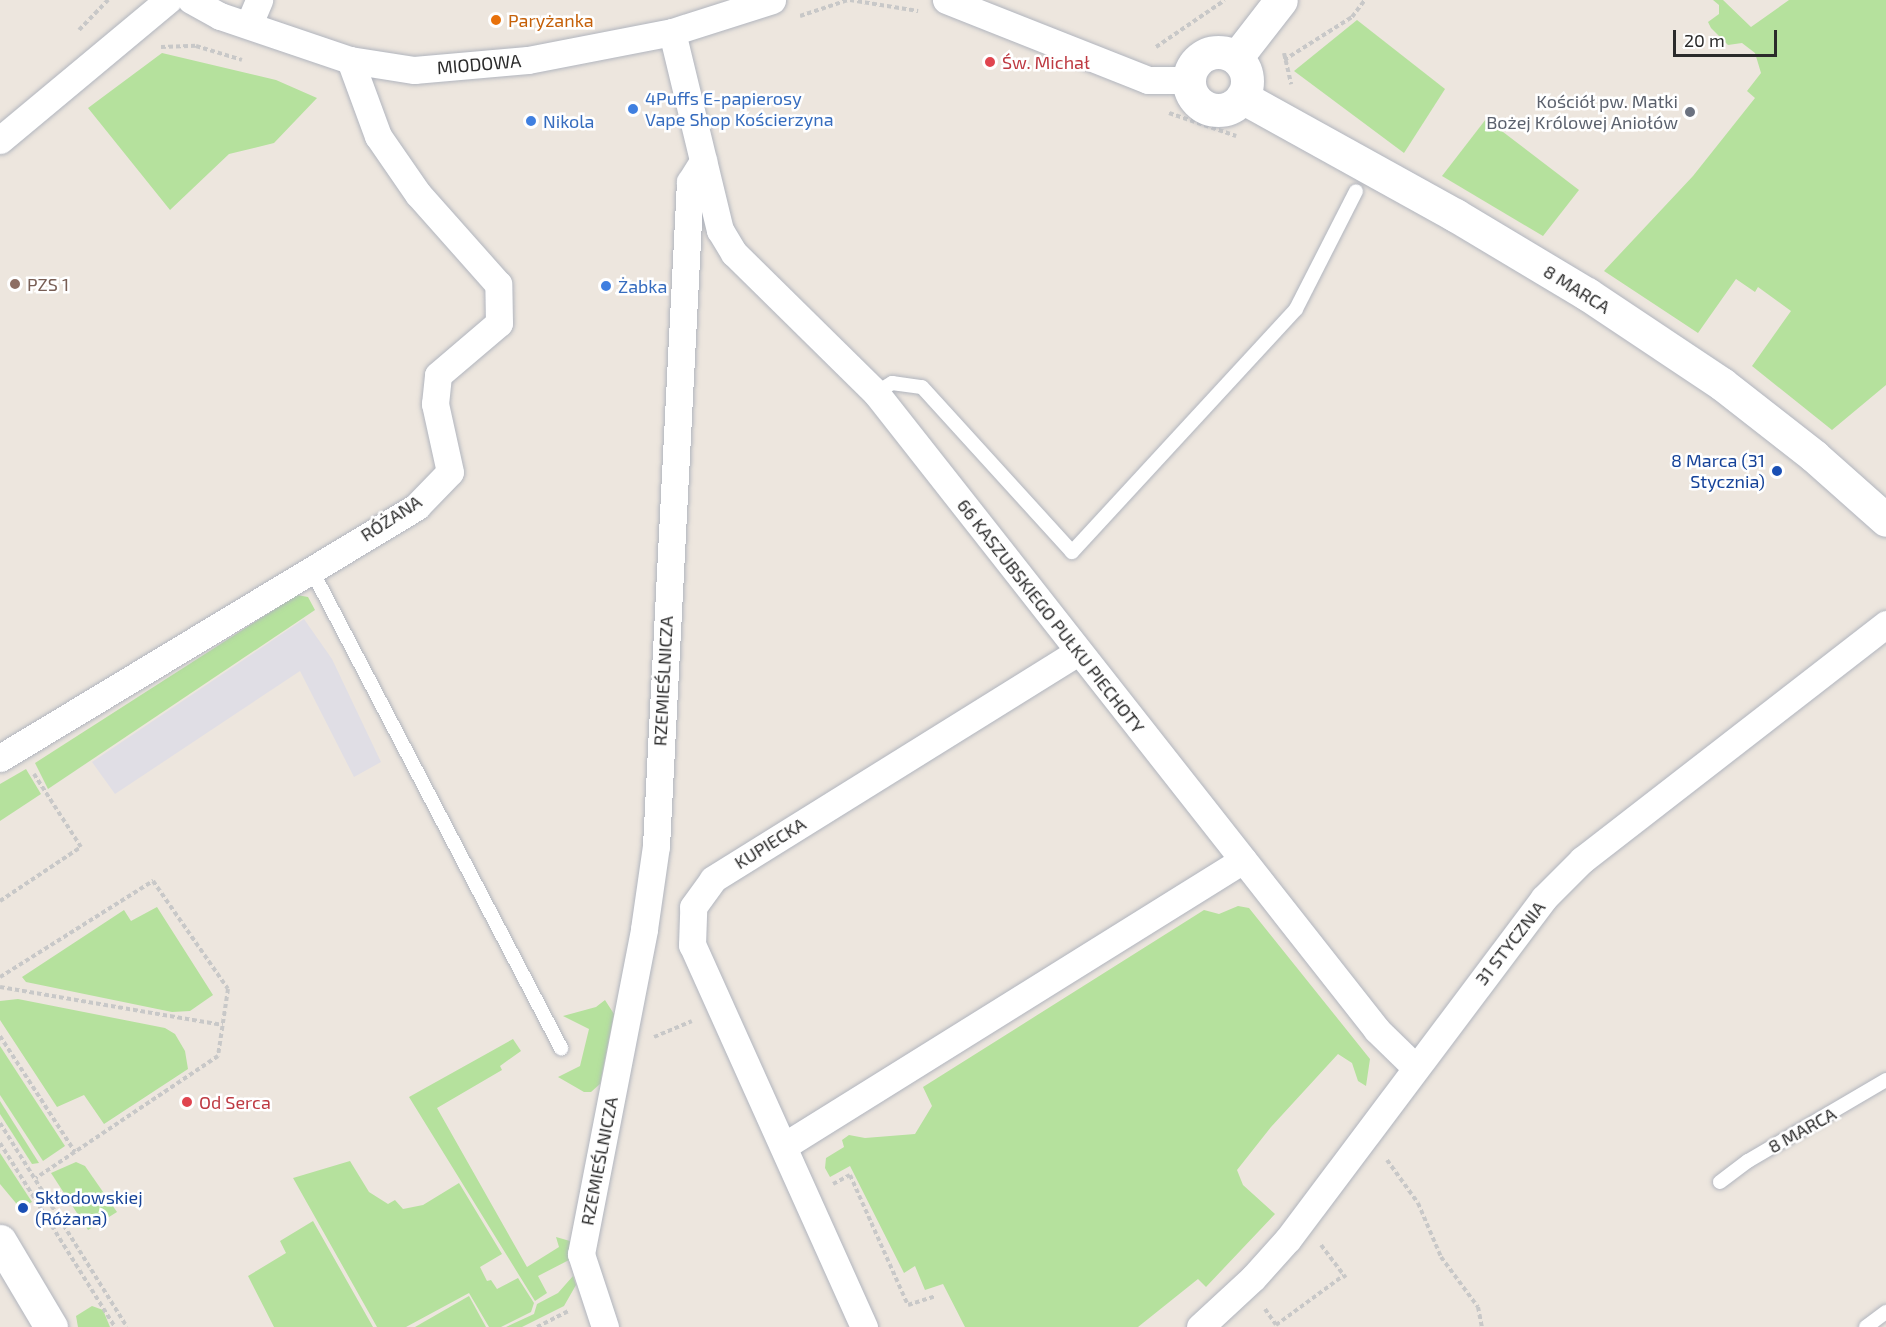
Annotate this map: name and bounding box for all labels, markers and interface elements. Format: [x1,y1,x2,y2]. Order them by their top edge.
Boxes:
place label: Paryżanka [508,9,594,31]
marker: Paryżanka [489,13,503,27]
scale bar [1676,18,1780,56]
text: 20 m [1684,29,1725,51]
street label: MIODOWA [436,50,522,78]
place label: Św. Michał [1002,51,1090,73]
marker: Św. Michał [983,55,997,69]
place label: 4Puffs E-papierosy Vape Shop Kościerzyna [645,88,834,130]
place label: Kościół pw. Matki Bożej Królowej Aniołów [1486,91,1678,134]
marker: 4Puffs E-papierosy Vape Shop Kościerzyna [626,102,640,116]
marker: Kościół pw. Matki Bożej Królowej Aniołów [1683,105,1697,119]
place label: Nikola [543,110,594,132]
marker: Nikola [524,114,538,128]
street label: 8 MARCA [1540,260,1614,318]
place label: PZS 1 [27,273,69,295]
place label: Żabka [618,275,667,297]
marker: PZS 1 [8,277,22,291]
marker: Żabka [599,279,613,293]
place label: 8 Marca (31 Stycznia) [1671,450,1765,492]
marker: 8 Marca (31 Stycznia) [1770,464,1784,478]
street label: RÓŻANA [356,490,426,546]
street label: 66 KASZUBSKIEGO PUŁKU PIECHOTY [953,495,1149,737]
street label: RZEMIEŚLNICZA [649,615,677,747]
street label: KUPIECKA [730,813,810,873]
street label: 31 STYCZNIA [1470,897,1550,989]
place label: Od Serca [199,1091,271,1113]
marker: Od Serca [180,1095,194,1109]
street label: RZEMIEŚLNICZA [576,1095,622,1227]
street label: 8 MARCA [1764,1102,1840,1158]
place label: Skłodowskiej (Różana) [35,1187,143,1230]
marker: Skłodowskiej (Różana) [16,1201,30,1215]

